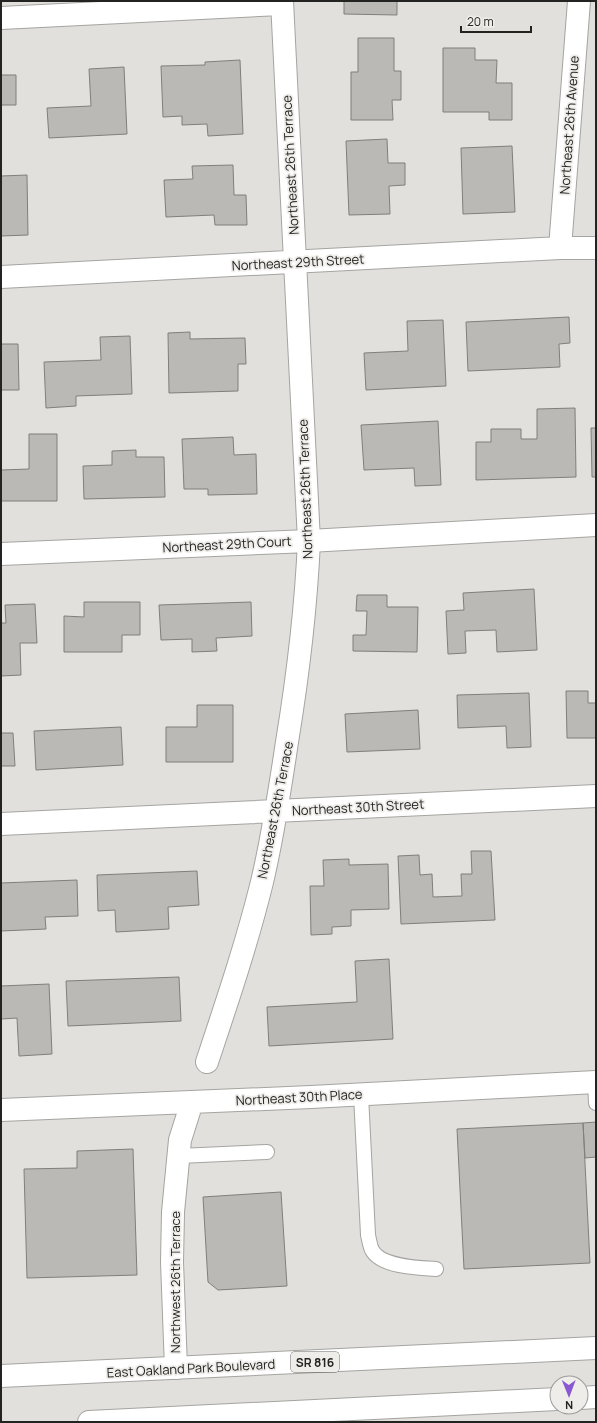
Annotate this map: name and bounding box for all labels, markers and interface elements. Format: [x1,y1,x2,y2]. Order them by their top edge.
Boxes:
scale bar [461,8,531,34]
text: 20 m [467,13,494,30]
street label: Northeast 26th Avenue [555,55,583,195]
street label: Northeast 26th Terrace [277,94,303,235]
street label: Northeast 29th Street [231,250,365,274]
street label: Northeast 26th Terrace [294,418,316,559]
street label: Northeast 29th Court [162,532,292,556]
street label: Northeast 26th Terrace [253,739,297,880]
street label: Northeast 30th Street [291,795,425,819]
street label: Northeast 30th Place [235,1085,363,1109]
street label: Northwest 26th Terrace [166,1210,184,1353]
road number: SR 816 [291,1352,339,1372]
street label: East Oakland Park Boulevard [106,1355,276,1381]
north arrow [549,1375,589,1415]
text: N [565,1398,573,1413]

